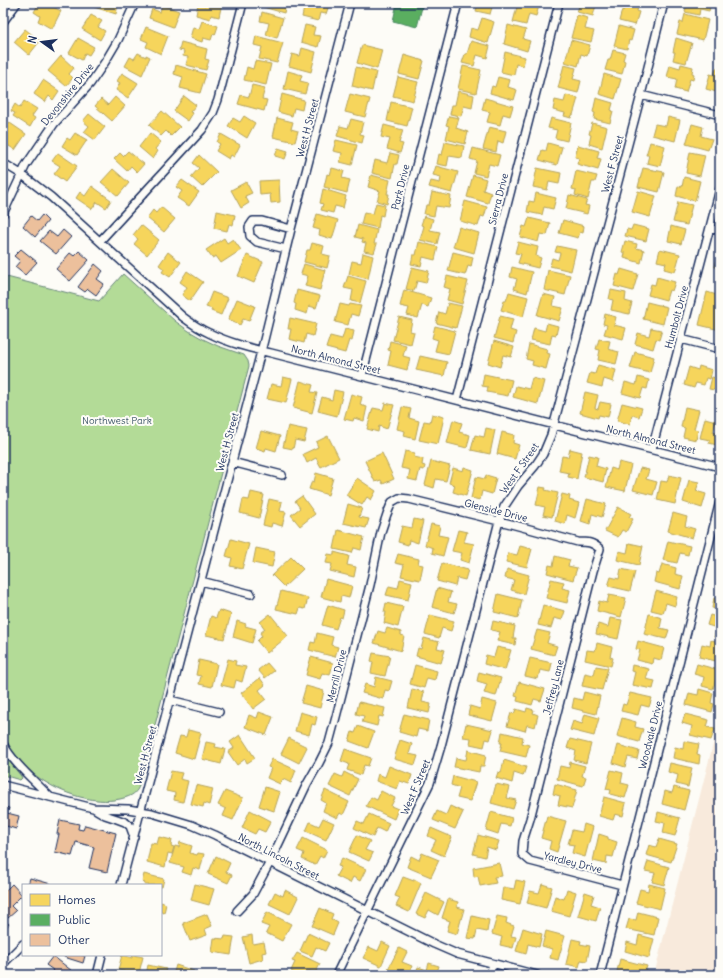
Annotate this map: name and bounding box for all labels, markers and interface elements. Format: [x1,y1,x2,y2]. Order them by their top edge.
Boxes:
north arrow [22,22,62,62]
text: N [25,34,40,45]
street label: Devonshire Drive [38,60,97,128]
street label: West H Street [293,97,322,159]
street label: West F Street [599,133,627,194]
street label: Park Drive [389,163,412,211]
street label: Sierra Drive [486,172,511,226]
street label: Humbolt Drive [662,284,691,350]
street label: North Almond Street [290,342,383,377]
street label: West H Street [213,411,242,473]
park label: Northwest Park [82,414,152,427]
street label: North Almond Street [605,422,698,457]
street label: West F Street [497,440,542,496]
street label: Glenside Drive [463,496,529,525]
street label: Merrill Drive [324,648,349,704]
street label: Jeffrey Lane [540,658,567,716]
street label: Woodvale Drive [636,700,665,771]
street label: West H Street [131,724,160,786]
street label: West F Street [398,757,433,817]
street label: North Lincoln Street [236,830,322,883]
street label: Yardley Drive [542,849,603,876]
legend [22,884,162,956]
text: Homes [58,892,96,907]
text: Public [58,912,90,927]
text: Other [58,932,90,947]

